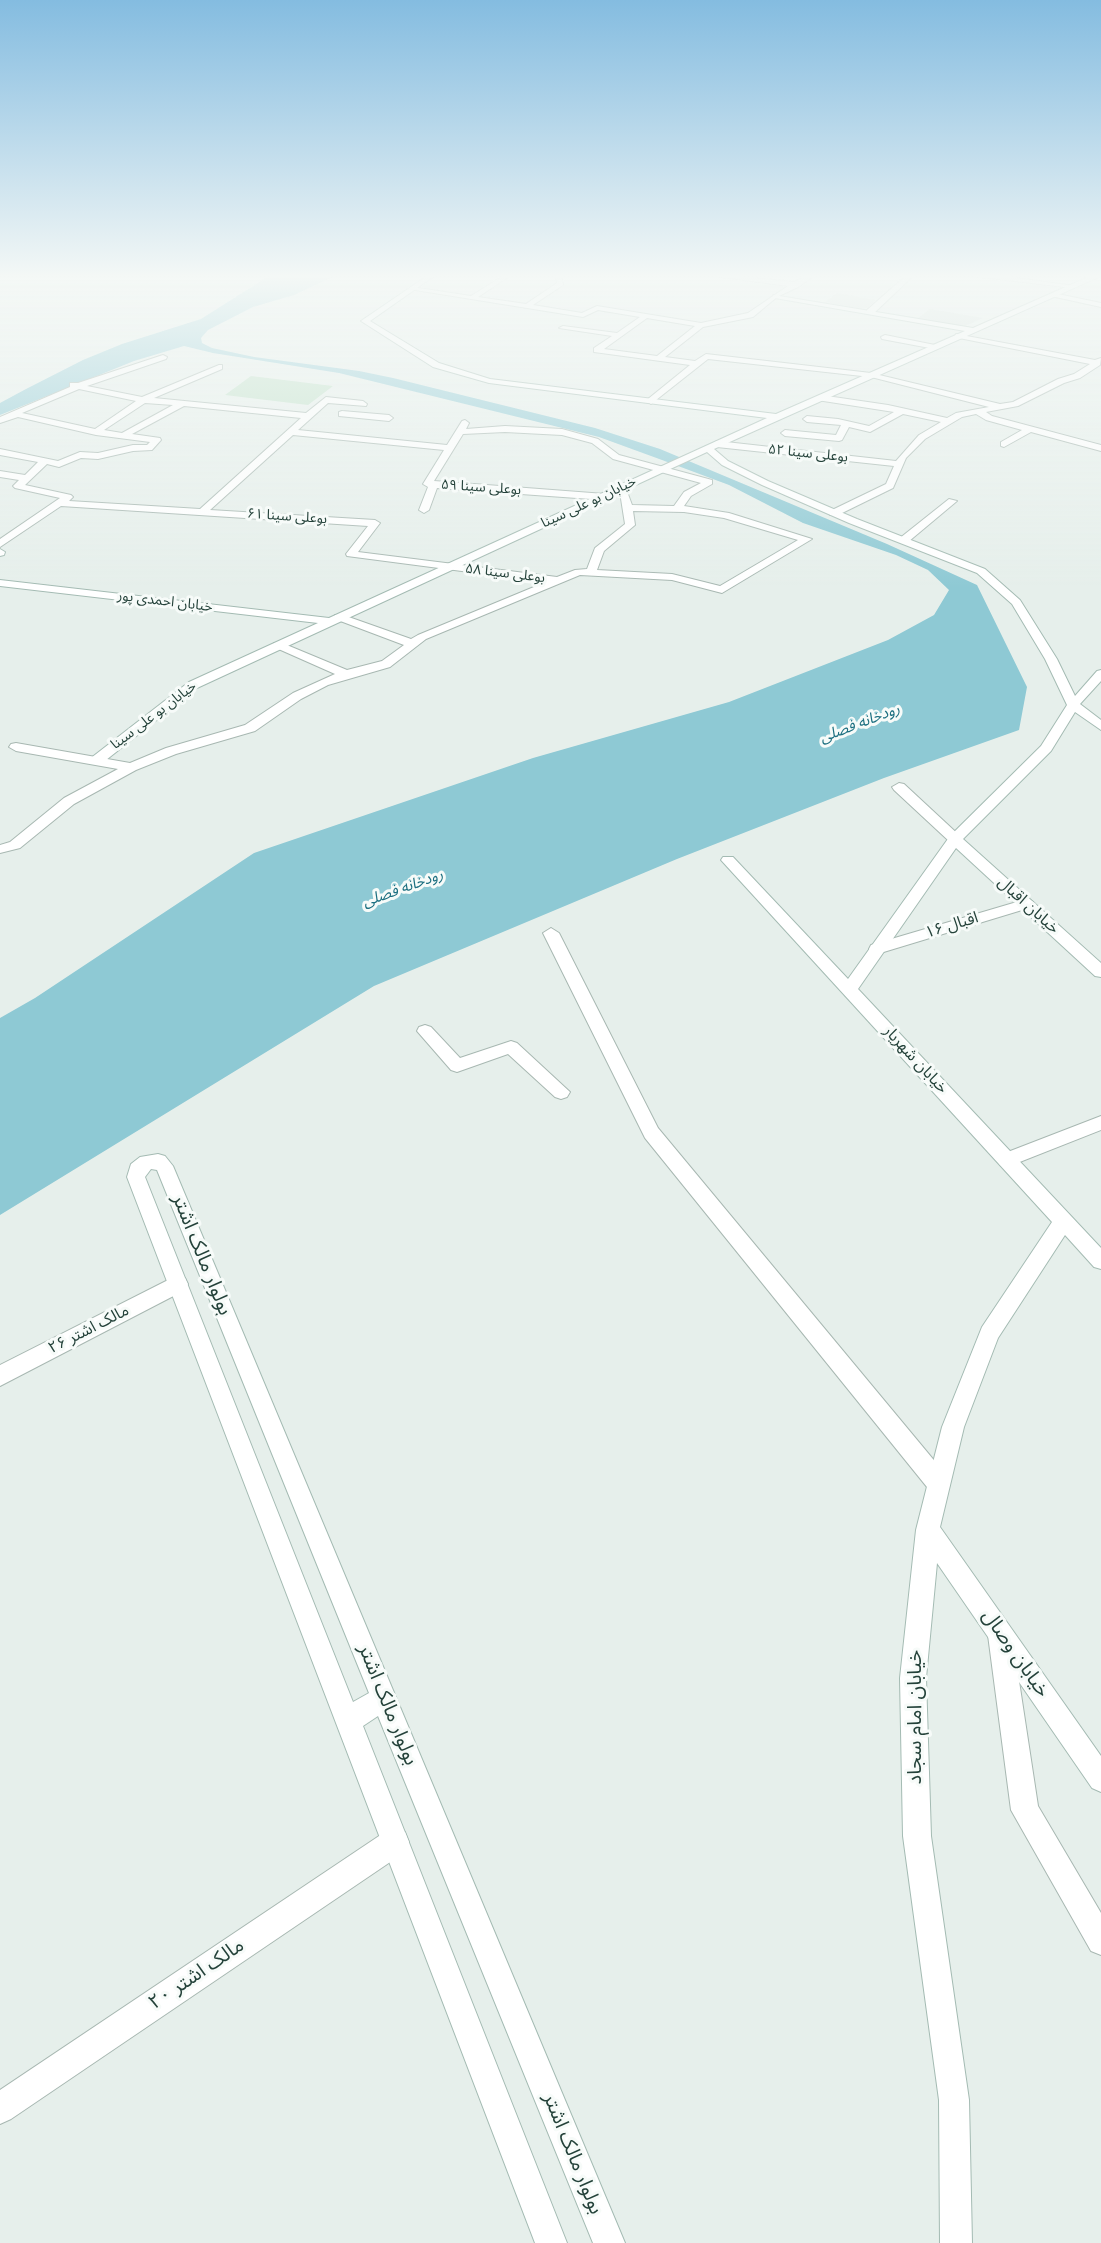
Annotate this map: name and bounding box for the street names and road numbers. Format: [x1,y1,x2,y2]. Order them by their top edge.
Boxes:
street label: بوعلی سینا ۵۲ [767,441,849,467]
street label: خیابان بو علی سینا [539,474,639,532]
street label: بوعلی سینا ۵۹ [440,477,522,499]
street label: بوعلی سینا ۶۱ [246,506,328,528]
street label: بوعلی سینا ۵۸ [464,561,546,587]
street label: خیابان احمدی پور [116,588,214,616]
street label: خیابان بو علی سینا [108,678,200,754]
street label: خیابان اقبال [993,873,1063,939]
street label: اقبال ۱۶ [923,909,981,943]
street label: خیابان شهریار [879,1022,951,1098]
street label: بولوار مالک اشتر [166,1191,236,1319]
street label: مالک اشتر ۲۶ [45,1301,133,1359]
street label: خیابان وصال [976,1605,1054,1703]
street label: بولوار مالک اشتر [352,1641,422,1769]
street label: خیابان امام سجاد [904,1650,928,1784]
street label: مالک اشتر ۲۰ [145,1934,249,2016]
street label: بولوار مالک اشتر [537,2090,607,2218]

